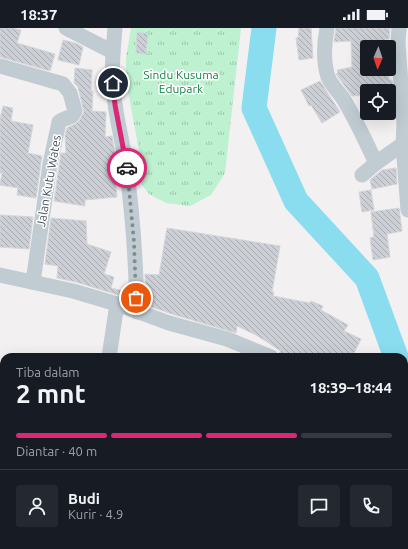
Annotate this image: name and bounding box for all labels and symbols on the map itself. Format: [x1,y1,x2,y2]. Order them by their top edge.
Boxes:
north arrow [360,40,396,76]
pin [96,66,130,100]
park label: Sindu Kusuma Edupark [143,68,219,95]
street label: Jalan Kutu Wates [34,134,63,228]
courier [107,148,147,188]
pin [119,281,153,315]

